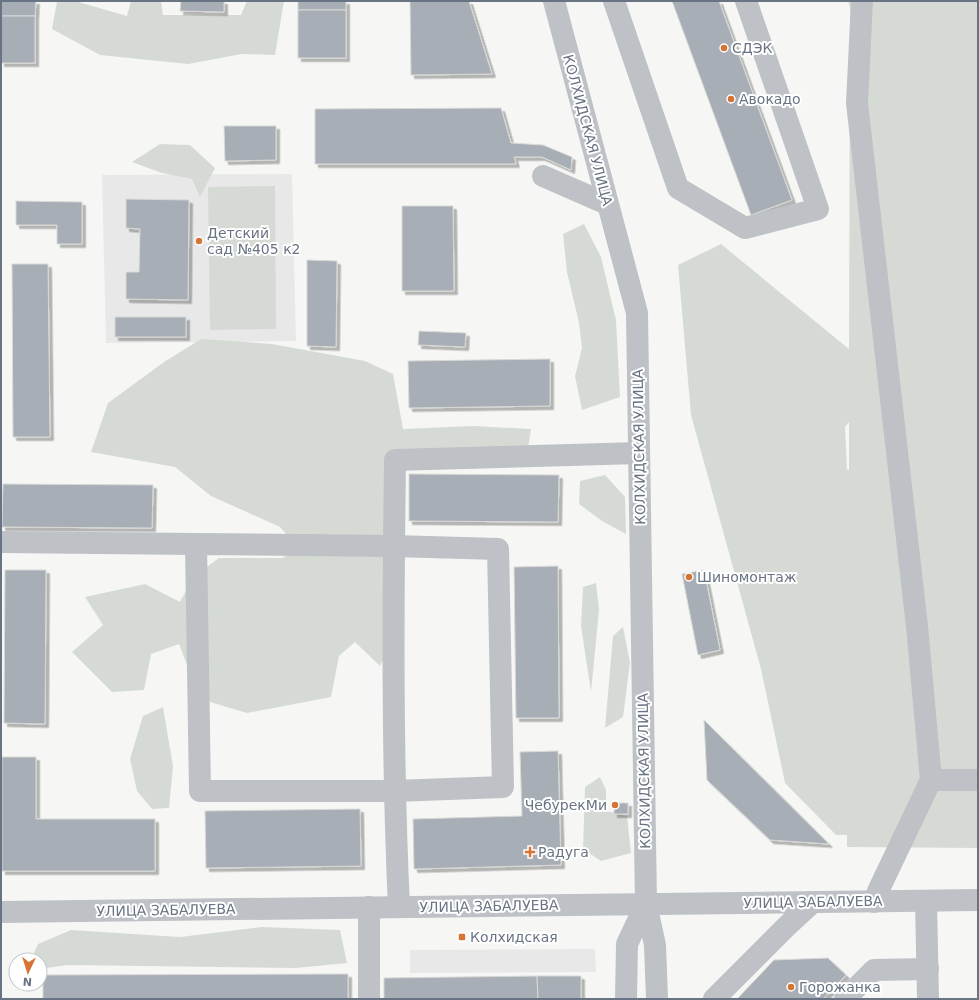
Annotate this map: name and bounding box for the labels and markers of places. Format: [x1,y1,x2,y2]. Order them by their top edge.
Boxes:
place label: СДЭК [732,40,772,56]
marker: СДЭК [719,43,729,53]
place label: Авокадо [739,91,801,107]
marker: Авокадо [726,94,736,104]
place label: Детский сад №405 к2 [207,225,301,257]
marker: Детский сад №405 к2 [194,236,204,246]
place label: Шиномонтаж [697,569,797,585]
marker: Шиномонтаж [684,572,694,582]
place label: ЧебурекМи [525,797,607,813]
marker: ЧебурекМи [610,800,620,810]
place label: Радуга [538,844,589,860]
marker: Радуга [525,847,535,857]
place label: Колхидская [470,929,558,945]
marker: Колхидская [457,932,467,942]
place label: Горожанка [799,979,881,995]
marker: Горожанка [786,982,796,992]

